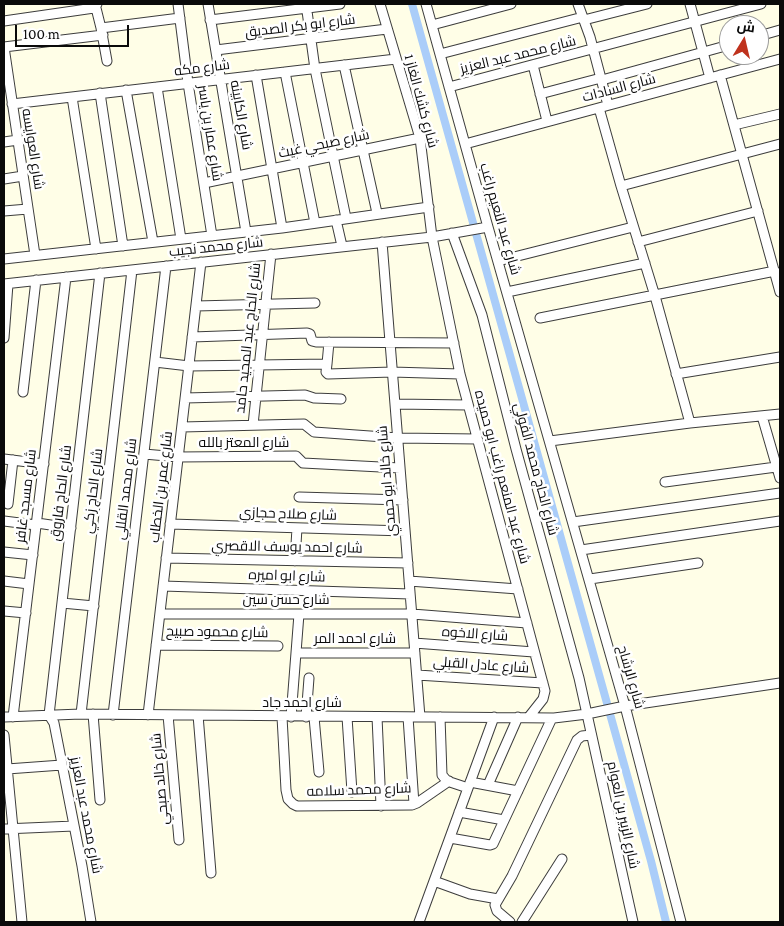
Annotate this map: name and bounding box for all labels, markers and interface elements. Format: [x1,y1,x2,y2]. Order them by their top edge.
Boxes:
street label: شارع ابو بكر الصديق [244,11,356,41]
scale bar [18,15,131,47]
north arrow [719,15,769,65]
text: ش [736,17,756,35]
text: 100 m [23,26,60,42]
street label: شارع محمد عبد العزيز [458,32,578,78]
street label: شارع كشك الغاز 1 [400,52,442,150]
street label: شارع مكه [173,56,231,80]
street label: شارع السادات [581,70,657,106]
street label: شارع الكابينه [227,79,255,151]
street label: شارع عمار بن ياسر [194,84,226,182]
street label: شارع العوايسه [18,107,48,191]
street label: شارع صبحي غيث [277,126,371,162]
street label: شارع عبد النعيم راغب [476,161,524,277]
street label: شارع محمد نجيب [168,234,264,260]
street label: شارع الحاج عبد المجيد حامد [232,262,264,414]
street label: شارع عبد المنعم راغب ابو حميده [471,388,533,566]
street label: شارع الحاج محمد الفولي [510,401,562,537]
street label: شارع خالد ابو حمدي [374,425,400,537]
street label: شارع عمر بن الخطاب [146,430,176,544]
street label: شارع المعتز بالله [199,435,289,451]
street label: شارع محمد القللي [111,437,141,541]
street label: شارع الحاج فاروق [47,444,75,542]
street label: شارع مسجد غافر [12,448,40,544]
street label: شارع الحاج زكي [79,448,107,534]
street label: شارع صلاح حجازي [239,504,337,524]
street label: شارع احمد يوسف الاقصري [211,537,363,557]
street label: شارع ابو اميره [248,566,326,586]
street label: شارع حسن سين [242,592,330,608]
street label: شارع محمود صبيح [166,623,268,641]
street label: شارع الاخوه [441,623,509,645]
street label: شارع احمد المر [314,631,396,647]
street label: شارع الرشاح [614,643,648,711]
street label: شارع عادل القبلي [432,653,530,677]
street label: شارع احمد جاد [262,695,342,711]
street label: شارع خالد صبحي [148,732,172,826]
street label: شارع محمد عبد العزيز [66,755,106,875]
street label: شارع الزبير بن العوام [603,760,643,870]
street label: شارع محمد سلامه [306,780,412,800]

